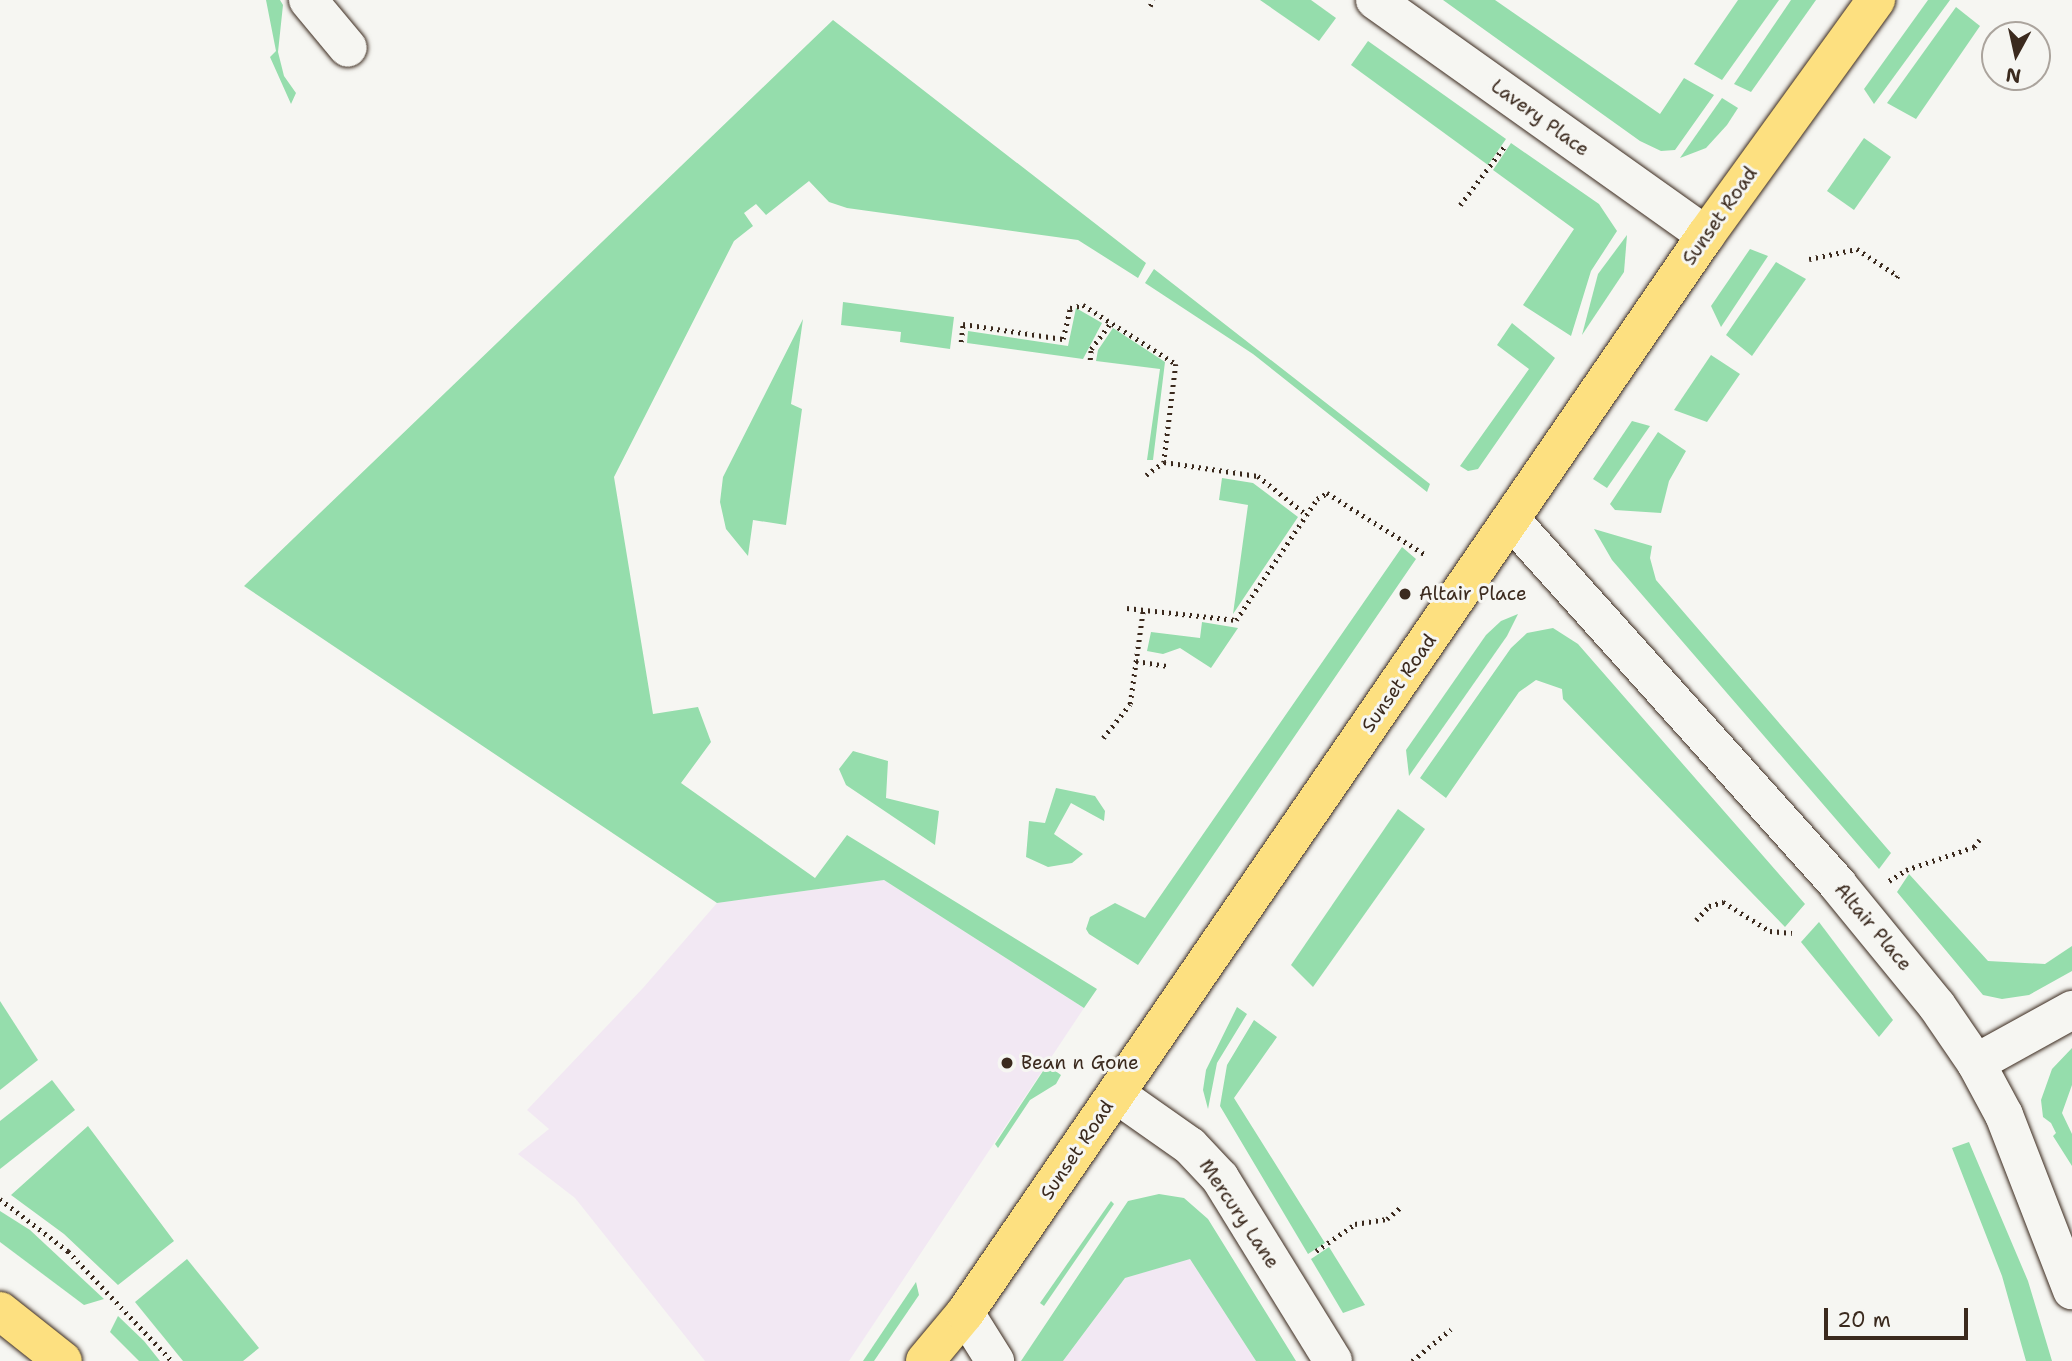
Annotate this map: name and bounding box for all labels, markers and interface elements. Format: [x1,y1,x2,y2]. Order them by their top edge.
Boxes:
north arrow [1981,21,2051,91]
text: N [2004,62,2022,89]
street label: Lavery Place [1486,75,1594,161]
street label: Sunset Road [1678,162,1762,270]
place label: Altair Place [1419,583,1527,605]
marker: Altair Place [1397,586,1413,602]
street label: Sunset Road [1357,629,1441,737]
street label: Altair Place [1830,878,1916,976]
place label: Bean n Gone [1021,1052,1139,1074]
marker: Bean n Gone [999,1055,1015,1071]
street label: Sunset Road [1035,1096,1119,1204]
street label: Mercury Lane [1194,1155,1284,1273]
scale bar [1827,1294,1970,1338]
text: 20 m [1837,1306,1891,1334]

